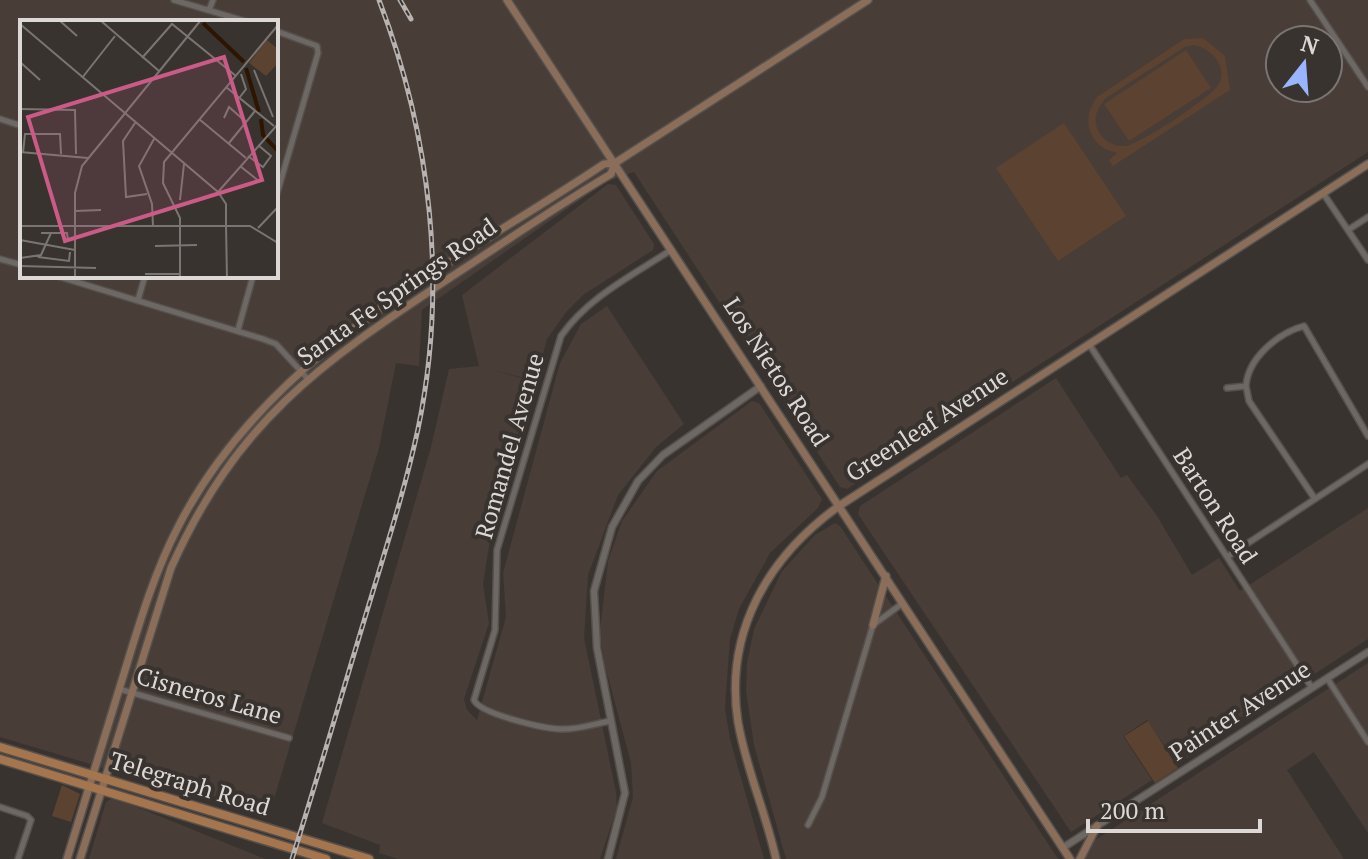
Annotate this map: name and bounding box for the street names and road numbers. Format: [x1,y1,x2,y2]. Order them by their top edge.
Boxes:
street label: Santa Fe Springs Road [290,210,503,372]
street label: Los Nietos Road [717,291,837,452]
street label: Romandel Avenue [467,349,551,542]
street label: Greenleaf Avenue [839,360,1014,489]
street label: Barton Road [1166,441,1265,569]
street label: Painter Avenue [1163,653,1316,768]
street label: Cisneros Lane [133,659,286,731]
street label: Telegraph Road [106,744,274,823]

